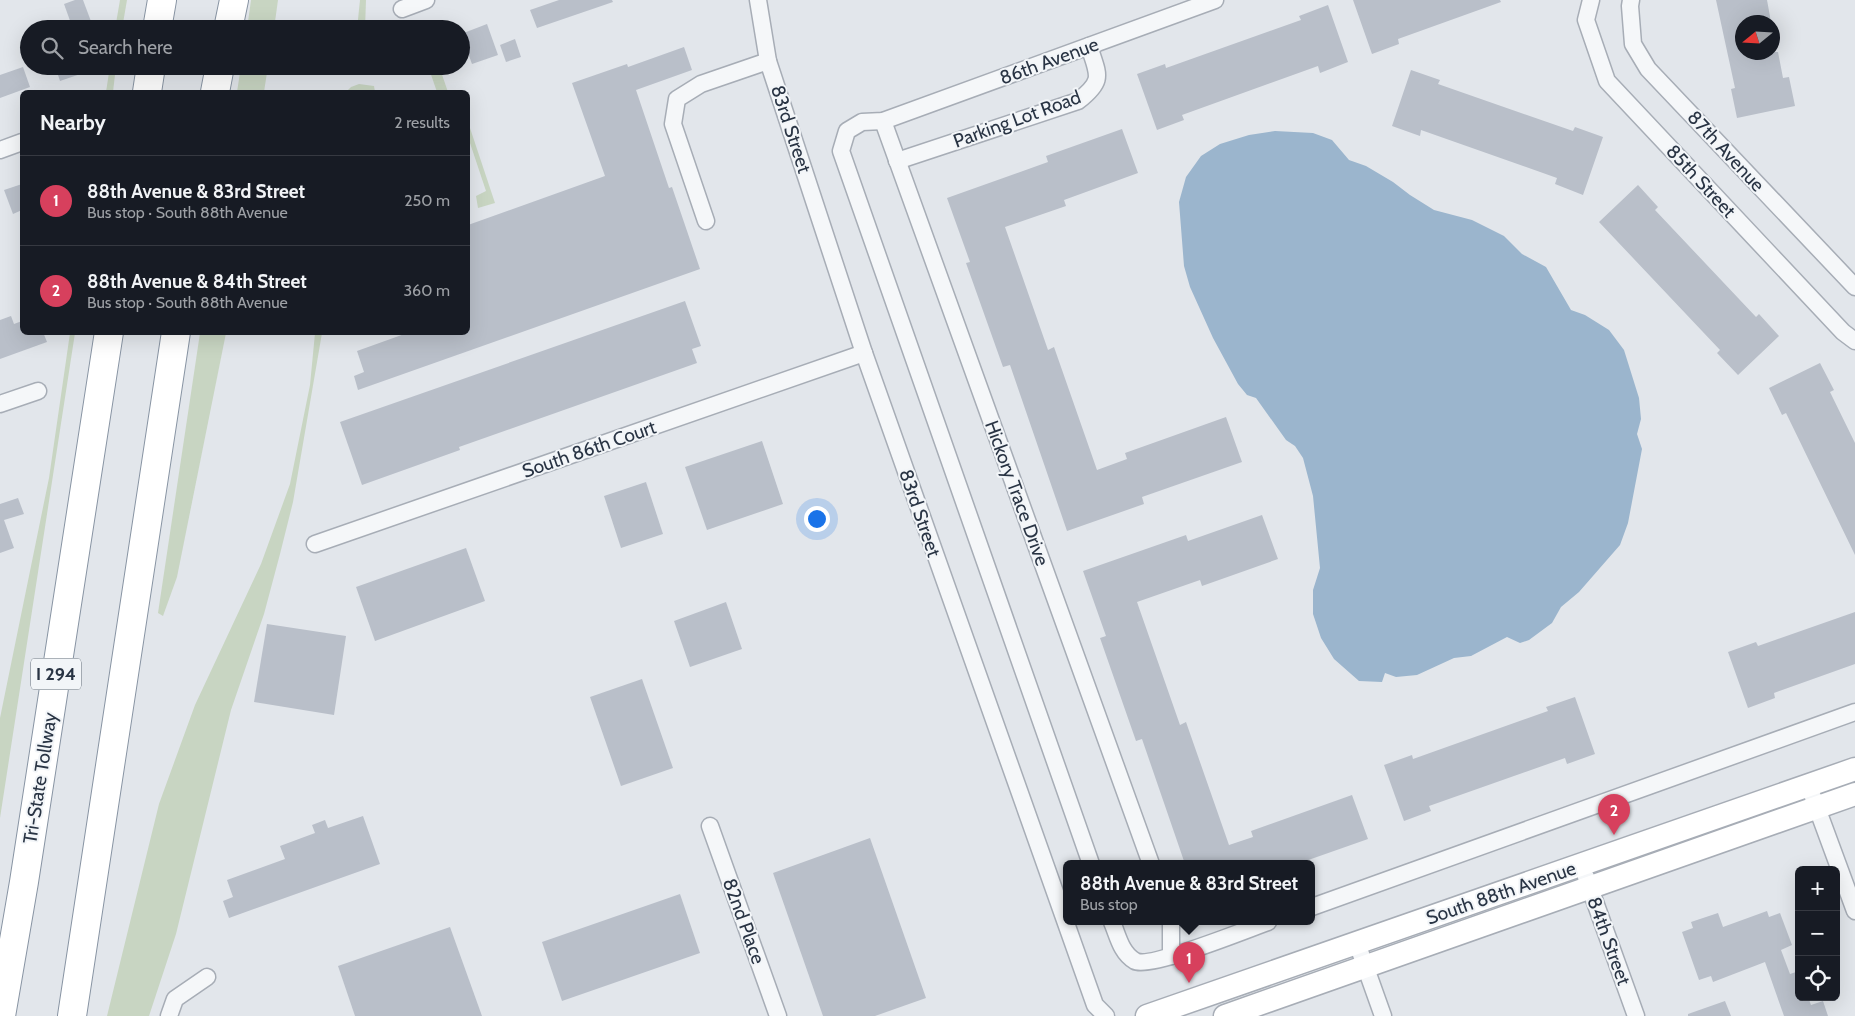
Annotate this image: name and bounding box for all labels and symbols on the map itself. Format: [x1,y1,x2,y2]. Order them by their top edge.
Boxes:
north arrow [1735,15,1780,60]
street label: 86th Avenue [996,32,1102,90]
street label: 83rd Street [766,82,816,176]
street label: Parking Lot Road [950,85,1084,153]
street label: 87th Avenue [1683,106,1769,196]
street label: 85th Street [1661,140,1741,223]
street label: South 86th Court [519,415,659,483]
street label: Hickory Trace Drive [980,417,1054,569]
street label: 83rd Street [894,466,946,560]
your location [804,506,830,532]
road number: I 294 [31,659,81,690]
street label: Tri-State Tollway [18,710,62,845]
pin: 2 [1598,794,1630,835]
street label: South 88th Avenue [1423,857,1579,929]
street label: 82nd Place [718,875,770,967]
street label: 84th Street [1582,894,1636,989]
pin: 1 [1173,942,1205,983]

